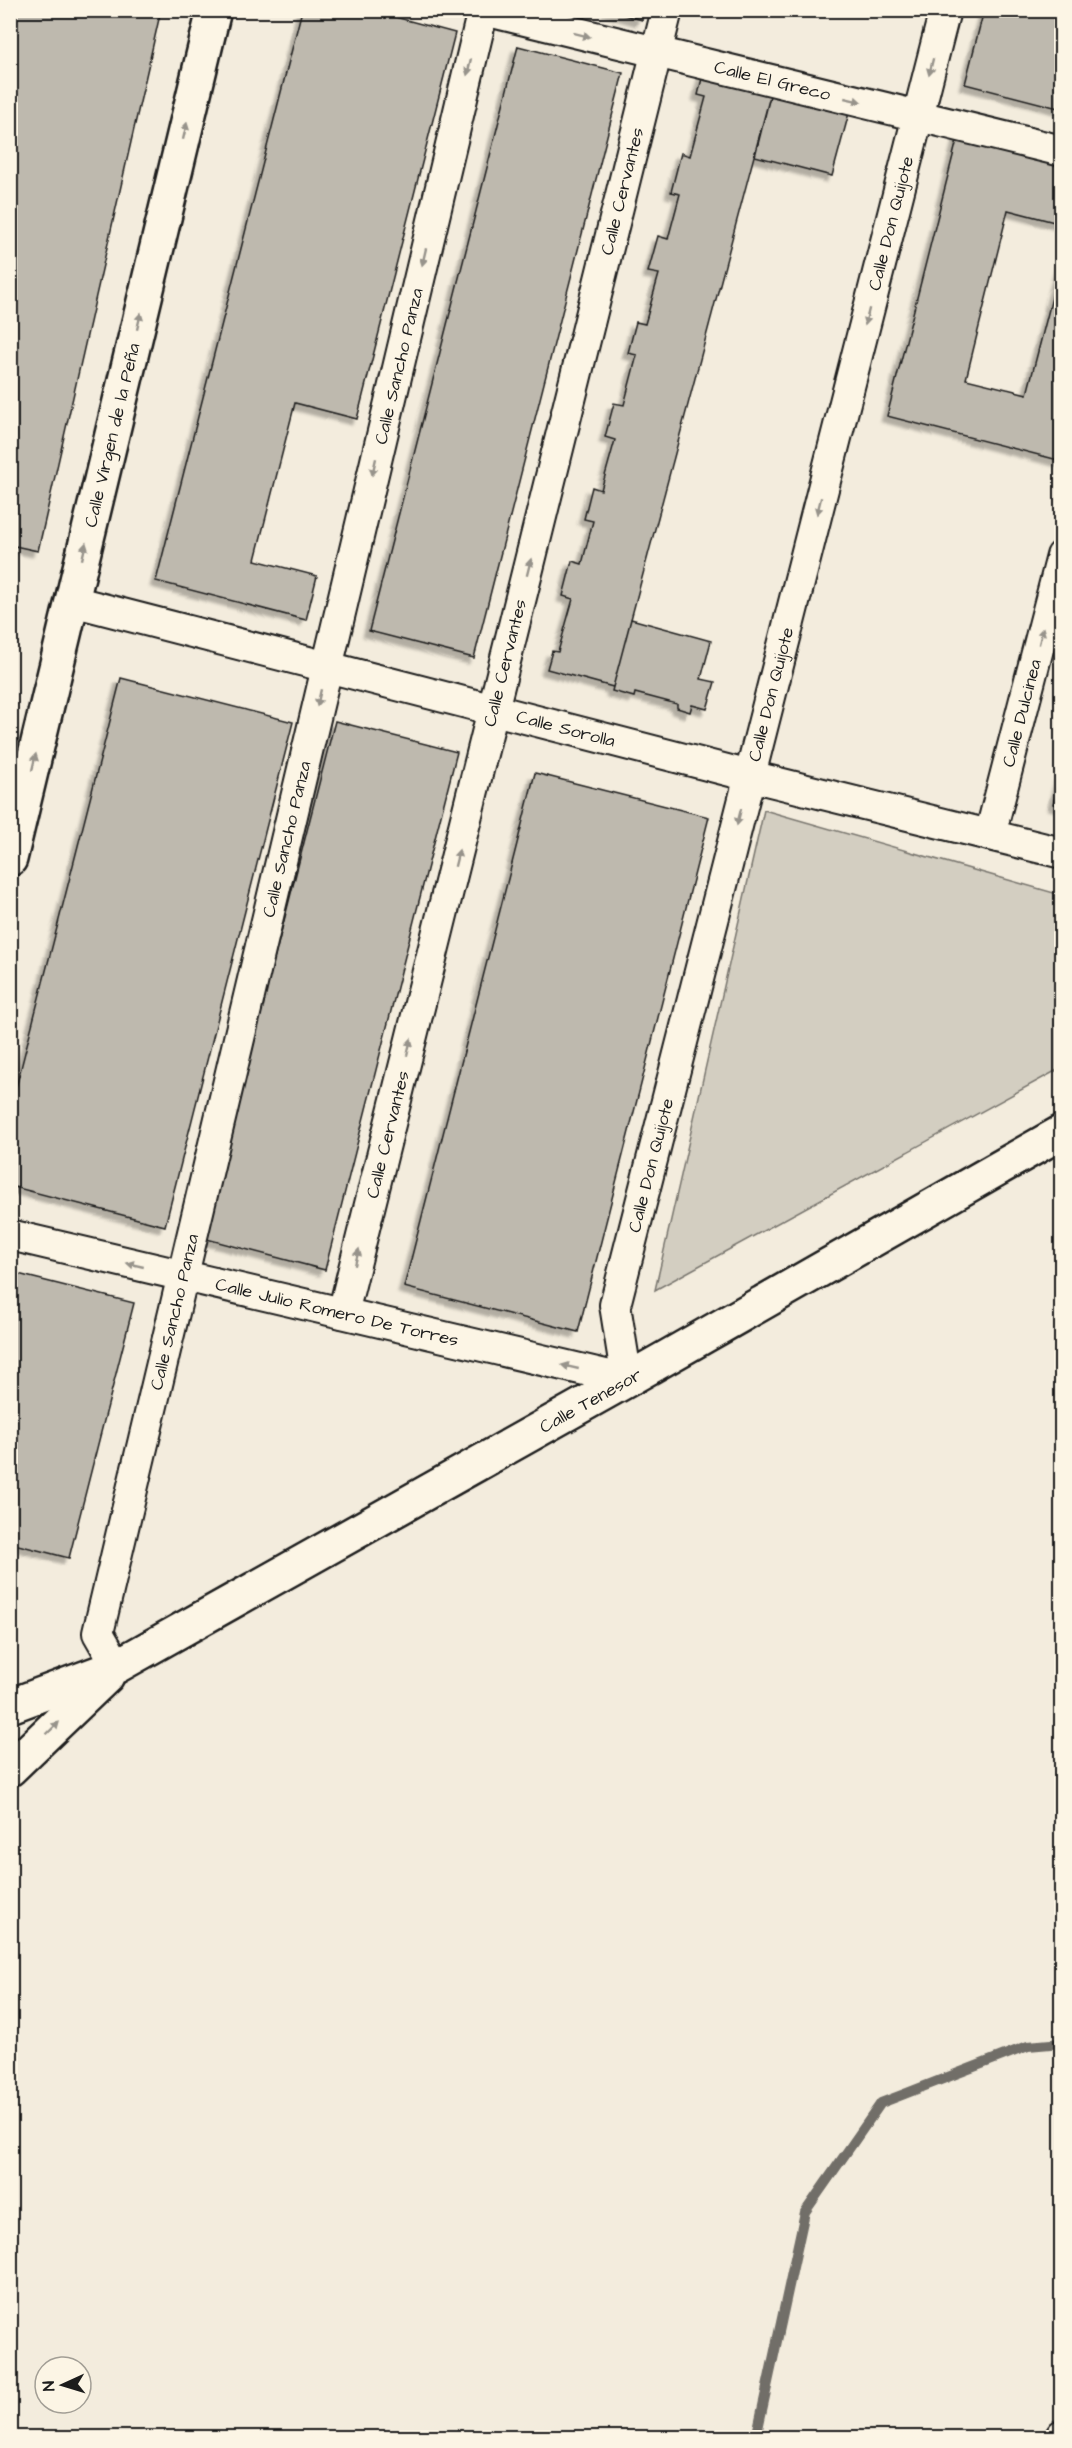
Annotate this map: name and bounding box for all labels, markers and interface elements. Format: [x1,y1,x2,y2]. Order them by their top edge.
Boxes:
one-way arrow [573,30,591,40]
street label: Calle El Greco [712,55,833,107]
one-way arrow [464,58,474,77]
one-way arrow [925,58,935,76]
one-way arrow [844,95,862,105]
one-way arrow [180,122,190,141]
street label: Calle Cervantes [595,125,650,258]
street label: Calle Don Quijote [862,153,920,293]
one-way arrow [419,248,428,267]
street label: Calle Sancho Panza [368,286,430,447]
one-way arrow [861,308,871,326]
one-way arrow [135,312,145,330]
street label: Calle Virgen de la Peña [78,341,147,530]
one-way arrow [369,458,379,477]
one-way arrow [813,497,823,515]
one-way arrow [80,542,90,561]
one-way arrow [524,557,534,576]
street label: Calle Cervantes [477,597,533,729]
street label: Calle Don Quijote [742,624,800,764]
one-way arrow [1037,627,1046,645]
street label: Calle Dulcinea [996,657,1048,770]
one-way arrow [314,689,324,707]
street label: Calle Sorolla [514,704,618,754]
one-way arrow [29,752,39,771]
street label: Calle Sancho Panza [256,759,317,920]
one-way arrow [734,808,744,826]
one-way arrow [452,849,462,867]
one-way arrow [405,1038,415,1056]
street label: Calle Cervantes [360,1068,416,1201]
street label: Calle Don Quijote [622,1095,680,1235]
street label: Calle Sancho Panza [144,1232,205,1393]
one-way arrow [353,1247,363,1266]
one-way arrow [126,1259,144,1269]
street label: Calle Julio Romero De Torres [213,1272,461,1353]
one-way arrow [561,1361,580,1371]
street label: Calle Tenesor [535,1362,646,1440]
one-way arrow [45,1722,59,1736]
north arrow [33,2355,93,2415]
text: N [38,2380,60,2392]

